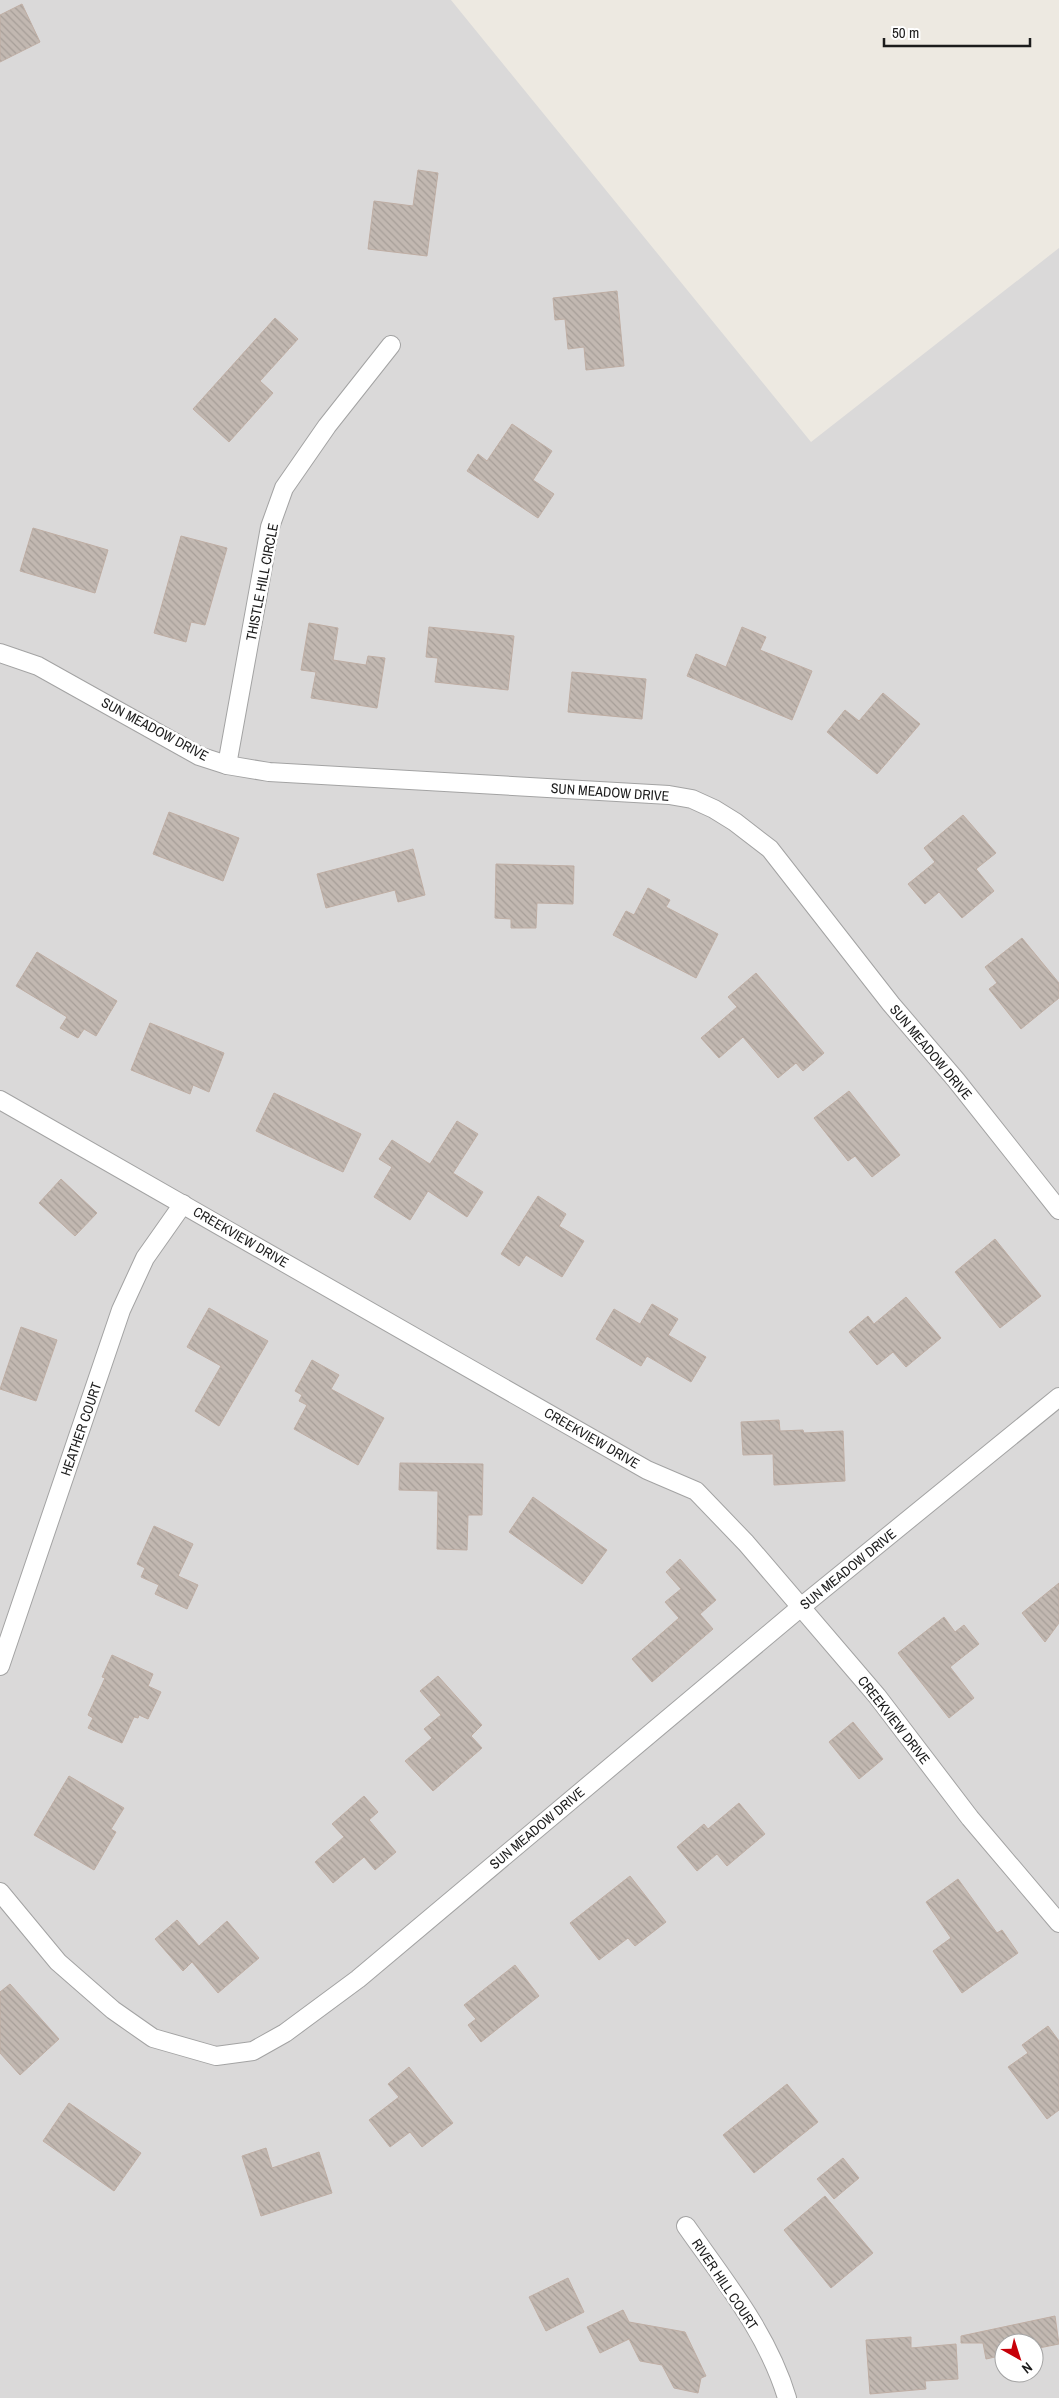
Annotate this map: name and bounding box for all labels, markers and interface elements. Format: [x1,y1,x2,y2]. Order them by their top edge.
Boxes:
scale bar [884,15,1030,47]
text: 50 m [892,22,919,43]
street label: THISTLE HILL CIRCLE [242,522,282,642]
street label: SUN MEADOW DRIVE [98,693,212,765]
street label: SUN MEADOW DRIVE [550,779,670,805]
street label: SUN MEADOW DRIVE [886,1001,976,1103]
street label: CREEKVIEW DRIVE [190,1202,292,1272]
street label: HEATHER COURT [57,1380,105,1478]
street label: CREEKVIEW DRIVE [541,1403,643,1473]
street label: SUN MEADOW DRIVE [796,1525,900,1613]
street label: CREEKVIEW DRIVE [854,1672,934,1768]
street label: SUN MEADOW DRIVE [486,1783,588,1873]
street label: RIVER HILL COURT [688,2235,762,2333]
north arrow [994,2333,1044,2383]
text: N [1018,2358,1036,2378]

